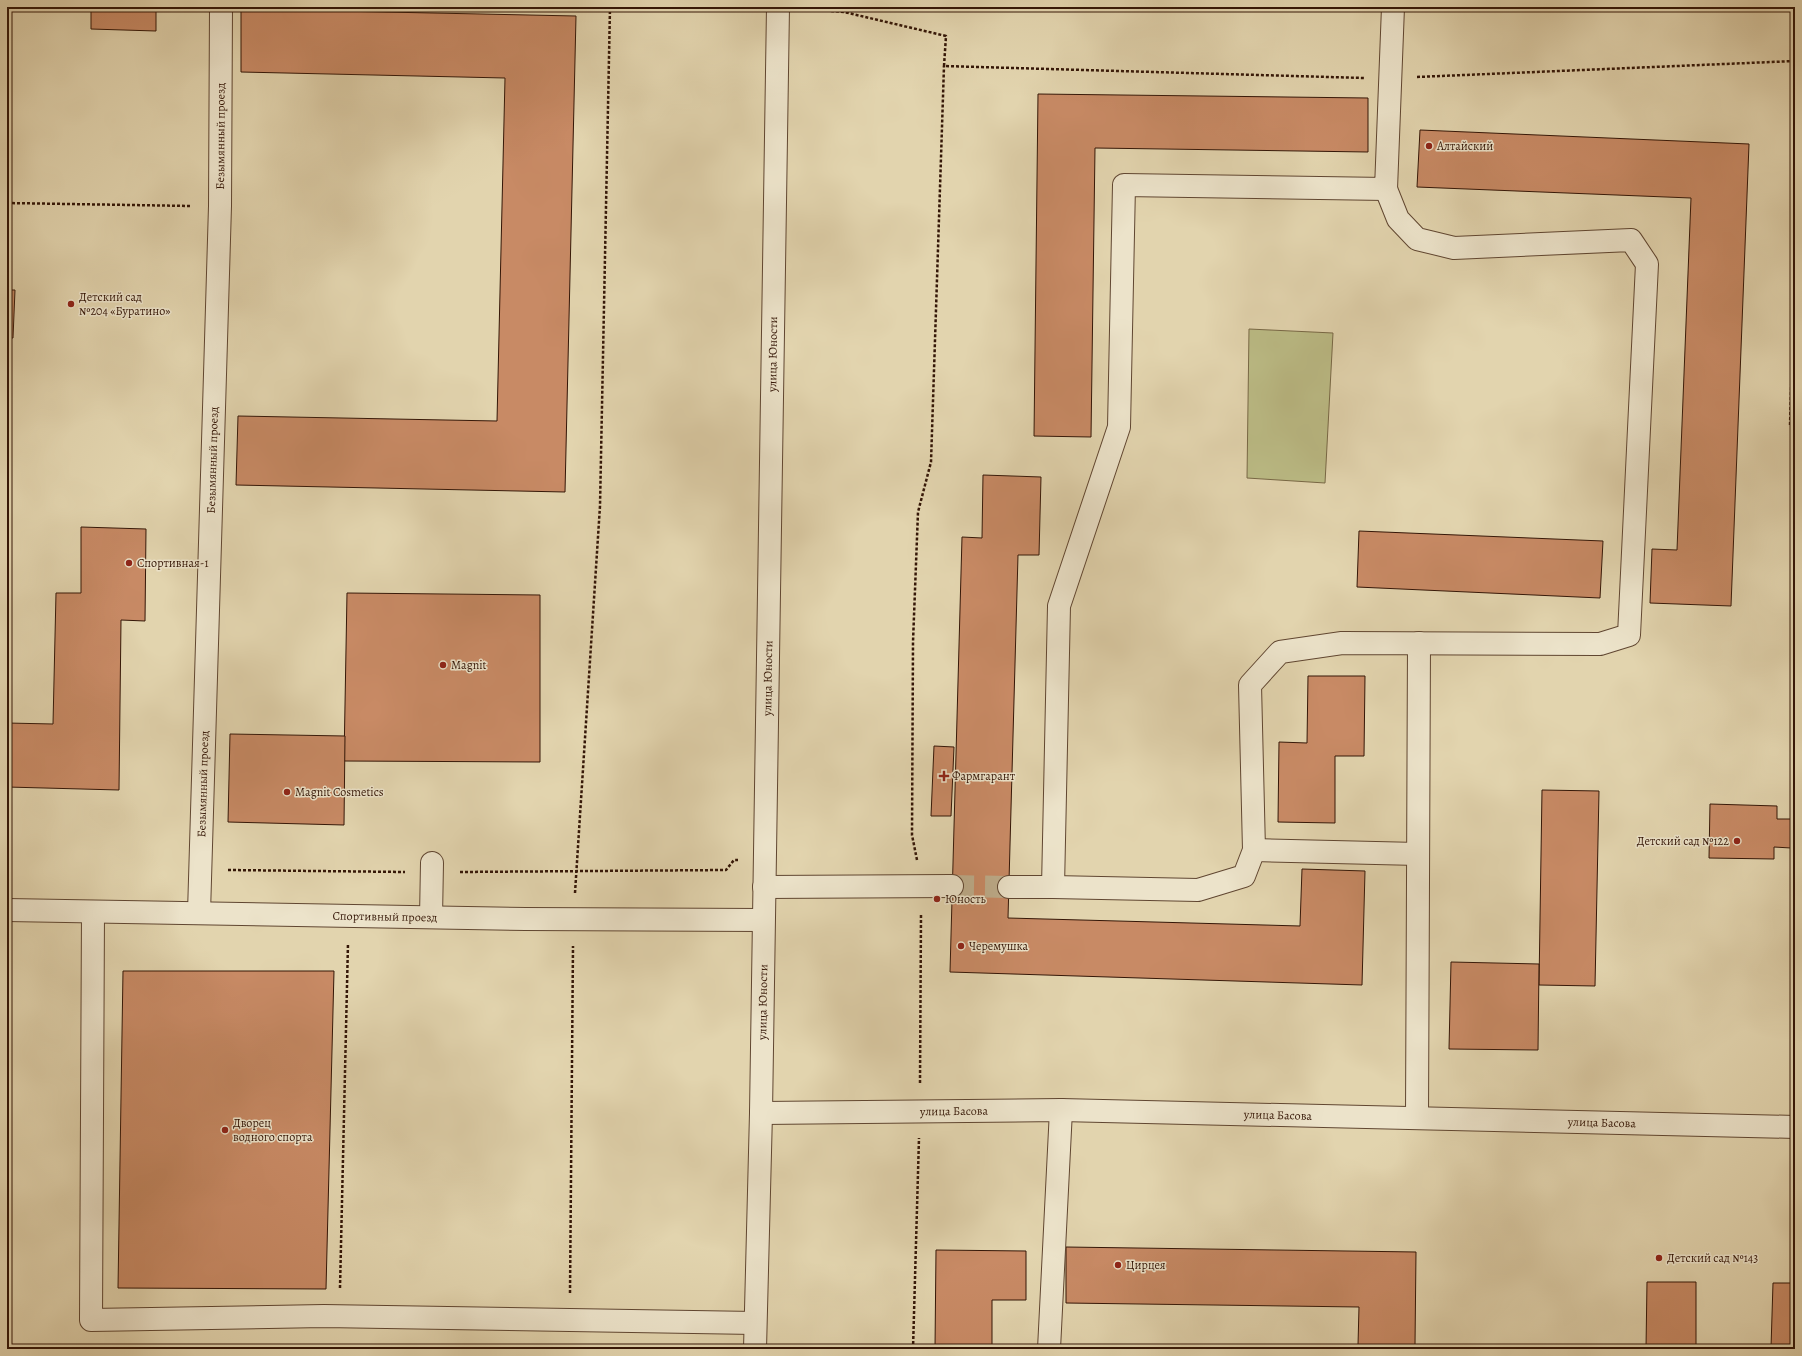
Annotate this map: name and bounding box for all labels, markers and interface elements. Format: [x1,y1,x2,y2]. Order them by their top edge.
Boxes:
street label: Безымянный проезд [212,83,229,190]
place label: Алтайский [1436,138,1493,154]
marker: Алтайский [1424,141,1434,151]
place label: Детский сад №204 «Буратино» [79,289,170,319]
marker: Детский сад №204 «Буратино» [66,299,76,309]
street label: улица Юности [764,316,781,393]
street label: Безымянный проезд [203,406,222,514]
place label: Спортивная-1 [137,555,209,571]
marker: Спортивная-1 [124,558,134,568]
street label: улица Юности [759,640,776,717]
place label: Magnit [451,657,487,673]
marker: Magnit [438,660,448,670]
street label: Безымянный проезд [193,730,212,838]
place label: Фармгарант [952,768,1016,784]
marker: Фармгарант [939,771,949,781]
place label: Magnit Cosmetics [295,784,384,800]
marker: Magnit Cosmetics [282,787,292,797]
place label: Детский сад №122 [1637,833,1729,849]
marker: Детский сад №122 [1732,836,1742,846]
place label: Юность [945,891,987,907]
marker: Юность [932,894,942,904]
street label: Спортивный проезд [332,908,438,925]
place label: Черемушка [969,938,1028,954]
marker: Черемушка [956,941,966,951]
street label: улица Юности [754,964,771,1041]
street label: улица Басова [919,1103,989,1119]
street label: улица Басова [1243,1106,1313,1124]
street label: улица Басова [1567,1114,1637,1131]
place label: Дворец водного спорта [233,1115,313,1145]
marker: Дворец водного спорта [220,1125,230,1135]
place label: Детский сад №143 [1667,1250,1758,1266]
marker: Детский сад №143 [1654,1253,1664,1263]
place label: Цирцея [1126,1257,1166,1273]
marker: Цирцея [1113,1260,1123,1270]

